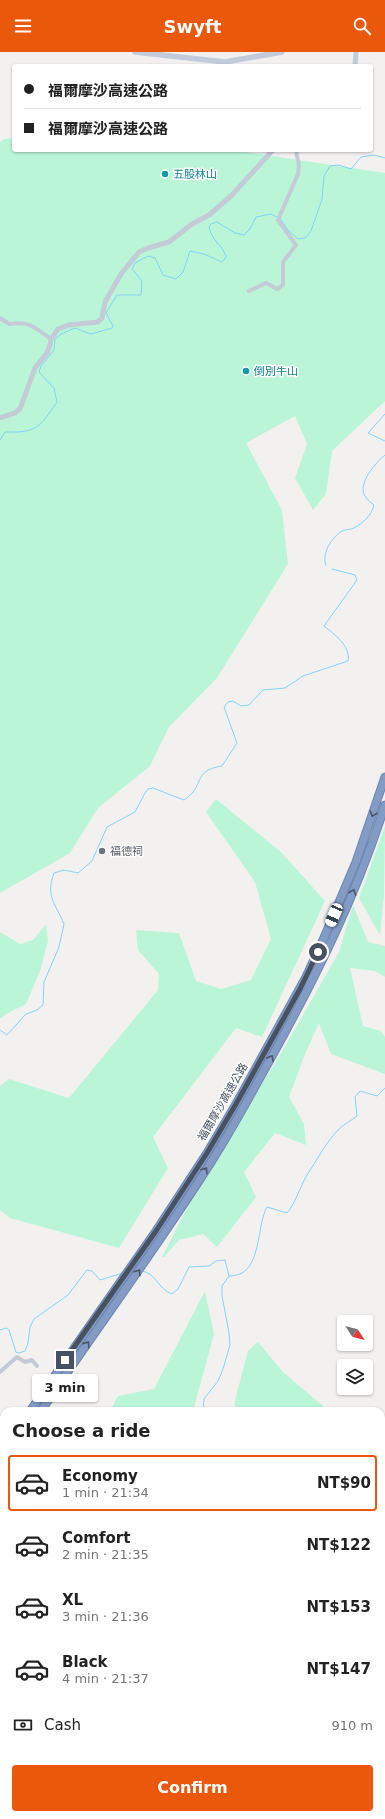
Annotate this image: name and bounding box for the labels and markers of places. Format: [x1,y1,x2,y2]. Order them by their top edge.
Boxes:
place label: 五股林山 [173,168,217,181]
marker: 五股林山 [160,169,170,179]
place label: 倒別牛山 [253,365,298,378]
marker: 倒別牛山 [241,366,251,376]
place label: 福德祠 [110,845,143,858]
marker: 福德祠 [97,846,107,856]

